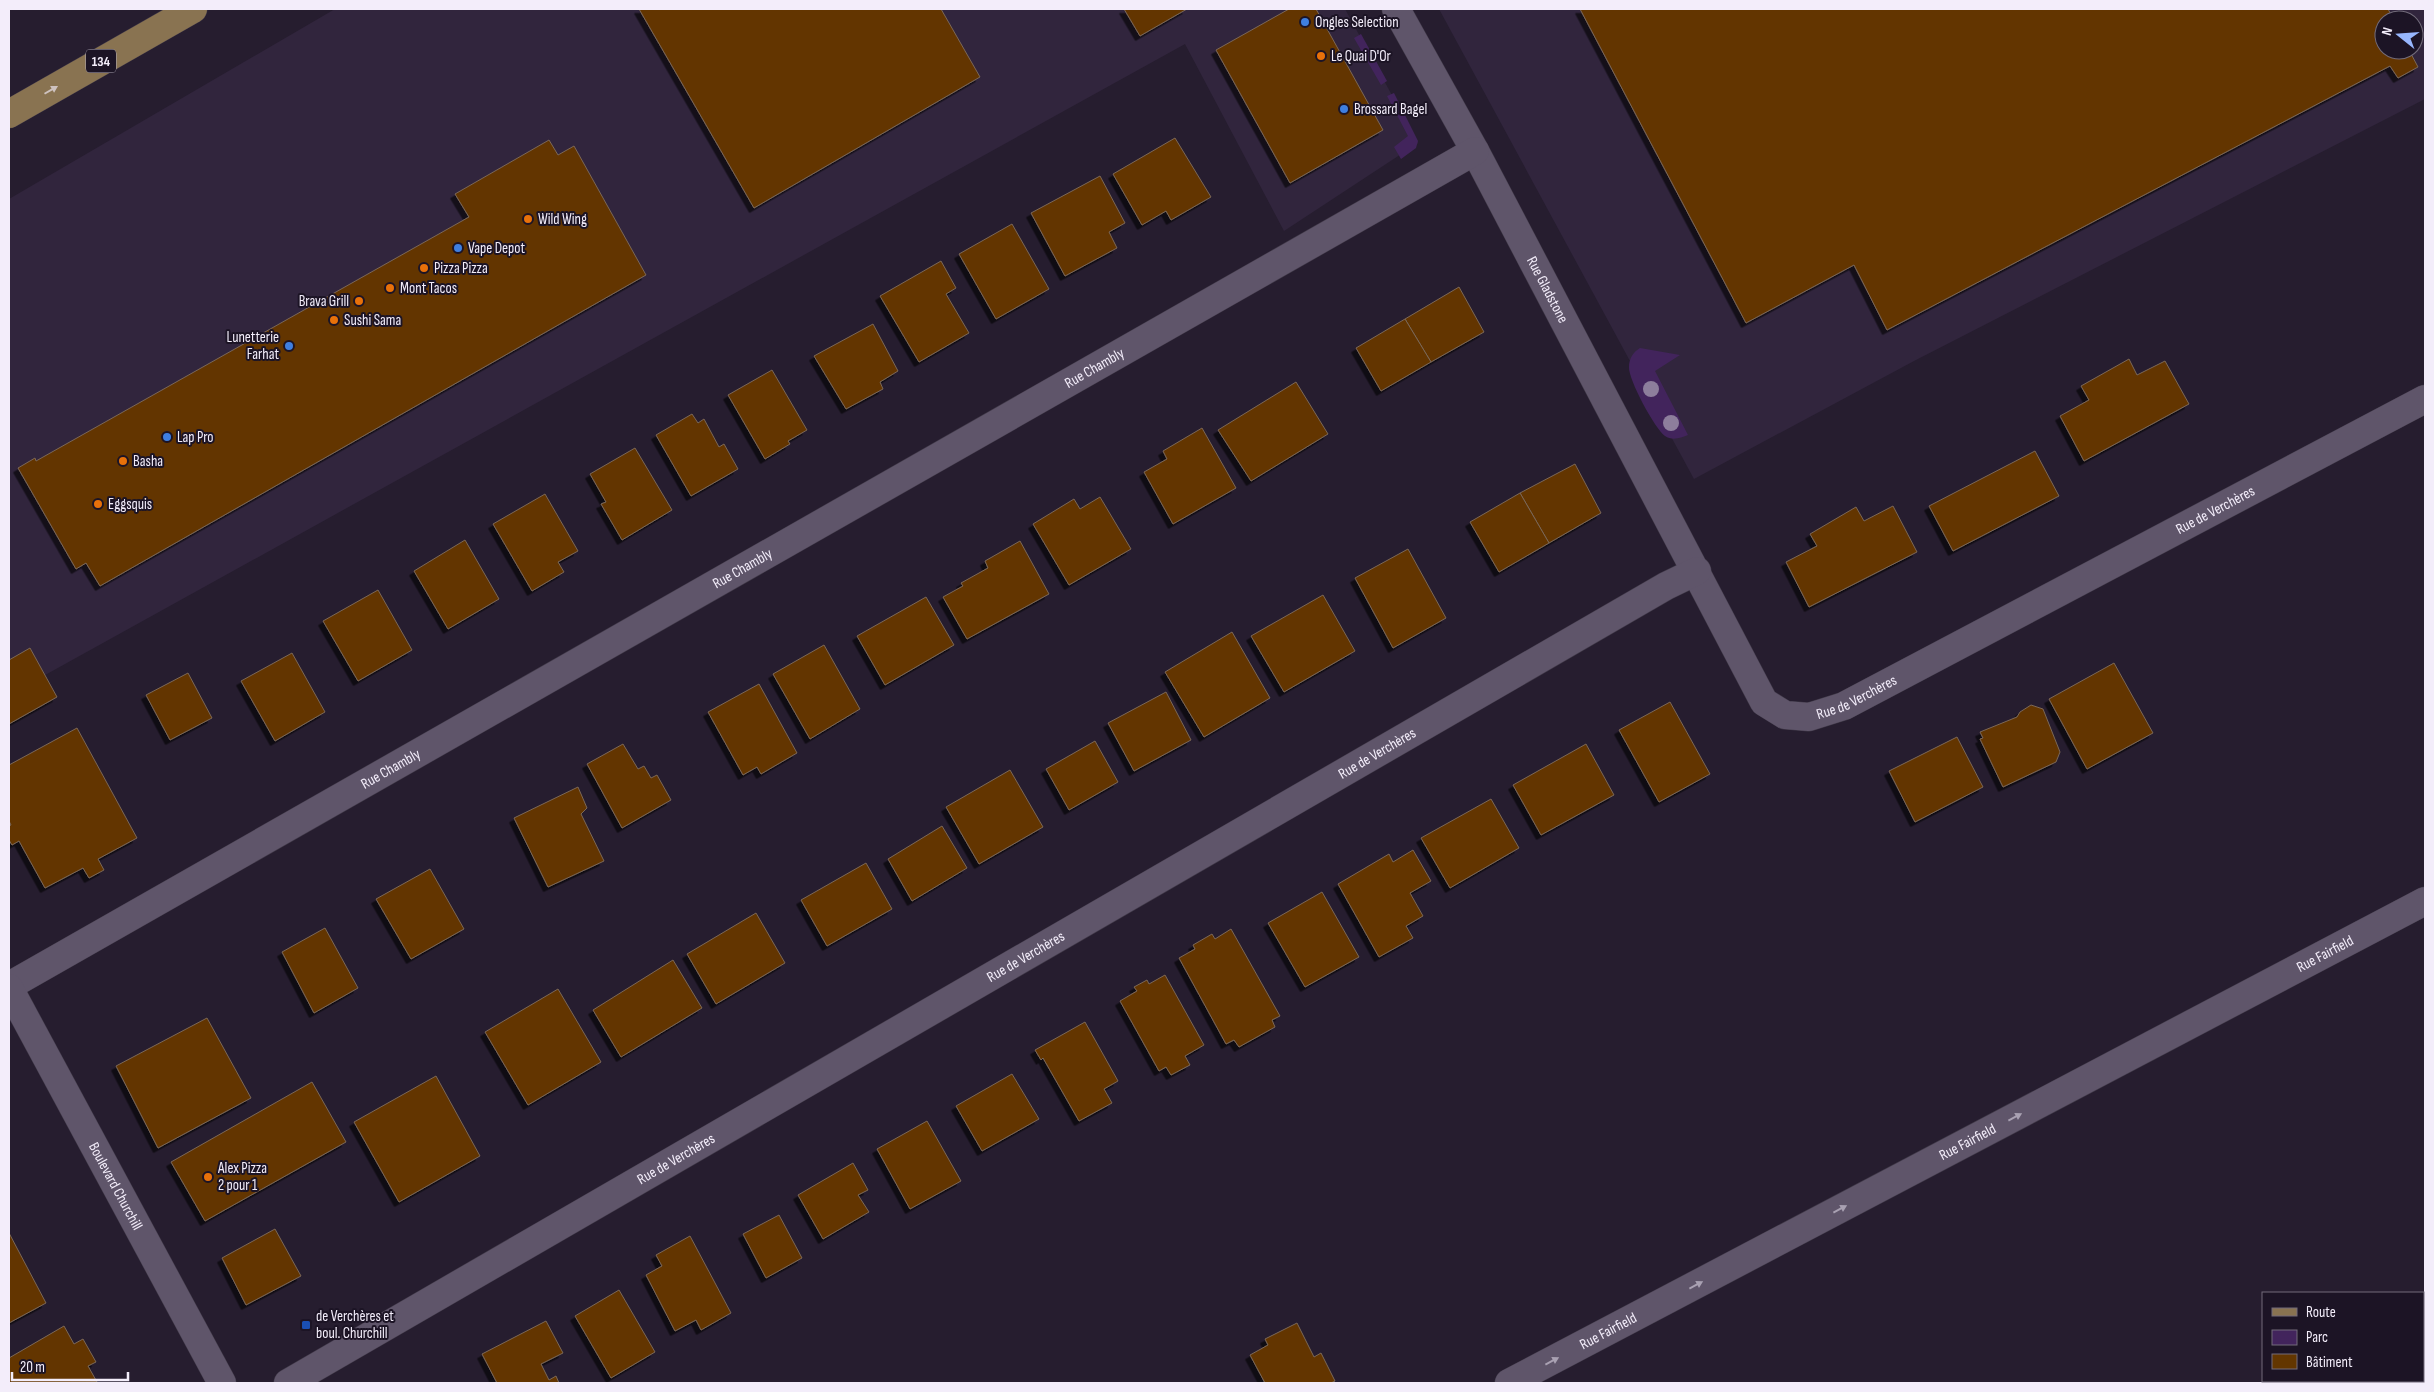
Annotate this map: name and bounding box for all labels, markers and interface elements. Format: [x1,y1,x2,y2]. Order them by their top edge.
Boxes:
north arrow [2374,10,2424,60]
place label: Ongles Selection [1315,13,1399,32]
marker: Ongles Selection [1299,16,1311,28]
text: N [2378,25,2396,37]
place label: Le Quai D'Or [1331,47,1392,66]
road number: 134 [86,49,116,72]
marker: Le Quai D'Or [1315,50,1327,62]
one-way arrow [44,85,58,94]
place label: Brossard Bagel [1354,100,1427,119]
marker: Brossard Bagel [1338,103,1350,115]
place label: Wild Wing [538,210,587,229]
marker: Wild Wing [522,213,534,225]
place label: Vape Depot [468,239,526,258]
marker: Vape Depot [452,242,464,254]
street label: Rue Gladstone [1522,253,1573,326]
place label: Pizza Pizza [434,259,488,278]
marker: Pizza Pizza [418,262,430,274]
place label: Mont Tacos [400,279,457,298]
marker: Mont Tacos [384,282,396,294]
place label: Brava Grill [299,292,349,311]
marker: Brava Grill [353,295,365,307]
place label: Sushi Sama [344,311,401,330]
marker: Sushi Sama [328,314,340,326]
place label: Lunetterie Farhat [227,328,279,364]
marker: Lunetterie Farhat [283,340,295,352]
street label: Rue Chambly [1061,344,1128,393]
place label: Lap Pro [177,428,214,447]
marker: Lap Pro [161,431,173,443]
place label: Basha [133,452,163,471]
marker: Basha [117,455,129,467]
street label: Rue de Verchères [2173,482,2258,539]
place label: Eggsquis [108,495,152,514]
marker: Eggsquis [92,498,104,510]
street label: Rue Chambly [709,544,776,593]
street label: Rue de Verchères [1814,671,1900,724]
street label: Rue de Verchères [1335,724,1420,784]
street label: Rue Chambly [358,745,424,794]
street label: Rue de Verchères [983,927,1068,987]
street label: Rue Fairfield [2293,931,2357,977]
one-way arrow [2007,1113,2022,1121]
street label: Rue Fairfield [1936,1119,1999,1165]
street label: Rue de Verchères [634,1129,718,1189]
street label: Boulevard Churchill [84,1139,147,1233]
place label: Alex Pizza 2 pour 1 [217,1159,267,1195]
marker: Alex Pizza 2 pour 1 [202,1171,214,1183]
one-way arrow [1833,1205,1847,1213]
one-way arrow [1689,1281,1703,1289]
legend [2262,1292,2424,1382]
text: Route [2306,1303,2336,1322]
place label: de Verchères et boul. Churchill [316,1307,394,1343]
street label: Rue Fairfield [1577,1308,1640,1354]
marker: de Verchères et boul. Churchill [300,1319,312,1331]
text: Parc [2306,1328,2328,1347]
scale bar [12,1350,129,1382]
text: Bâtiment [2306,1353,2353,1372]
one-way arrow [1546,1356,1559,1365]
text: 20 m [20,1358,45,1377]

